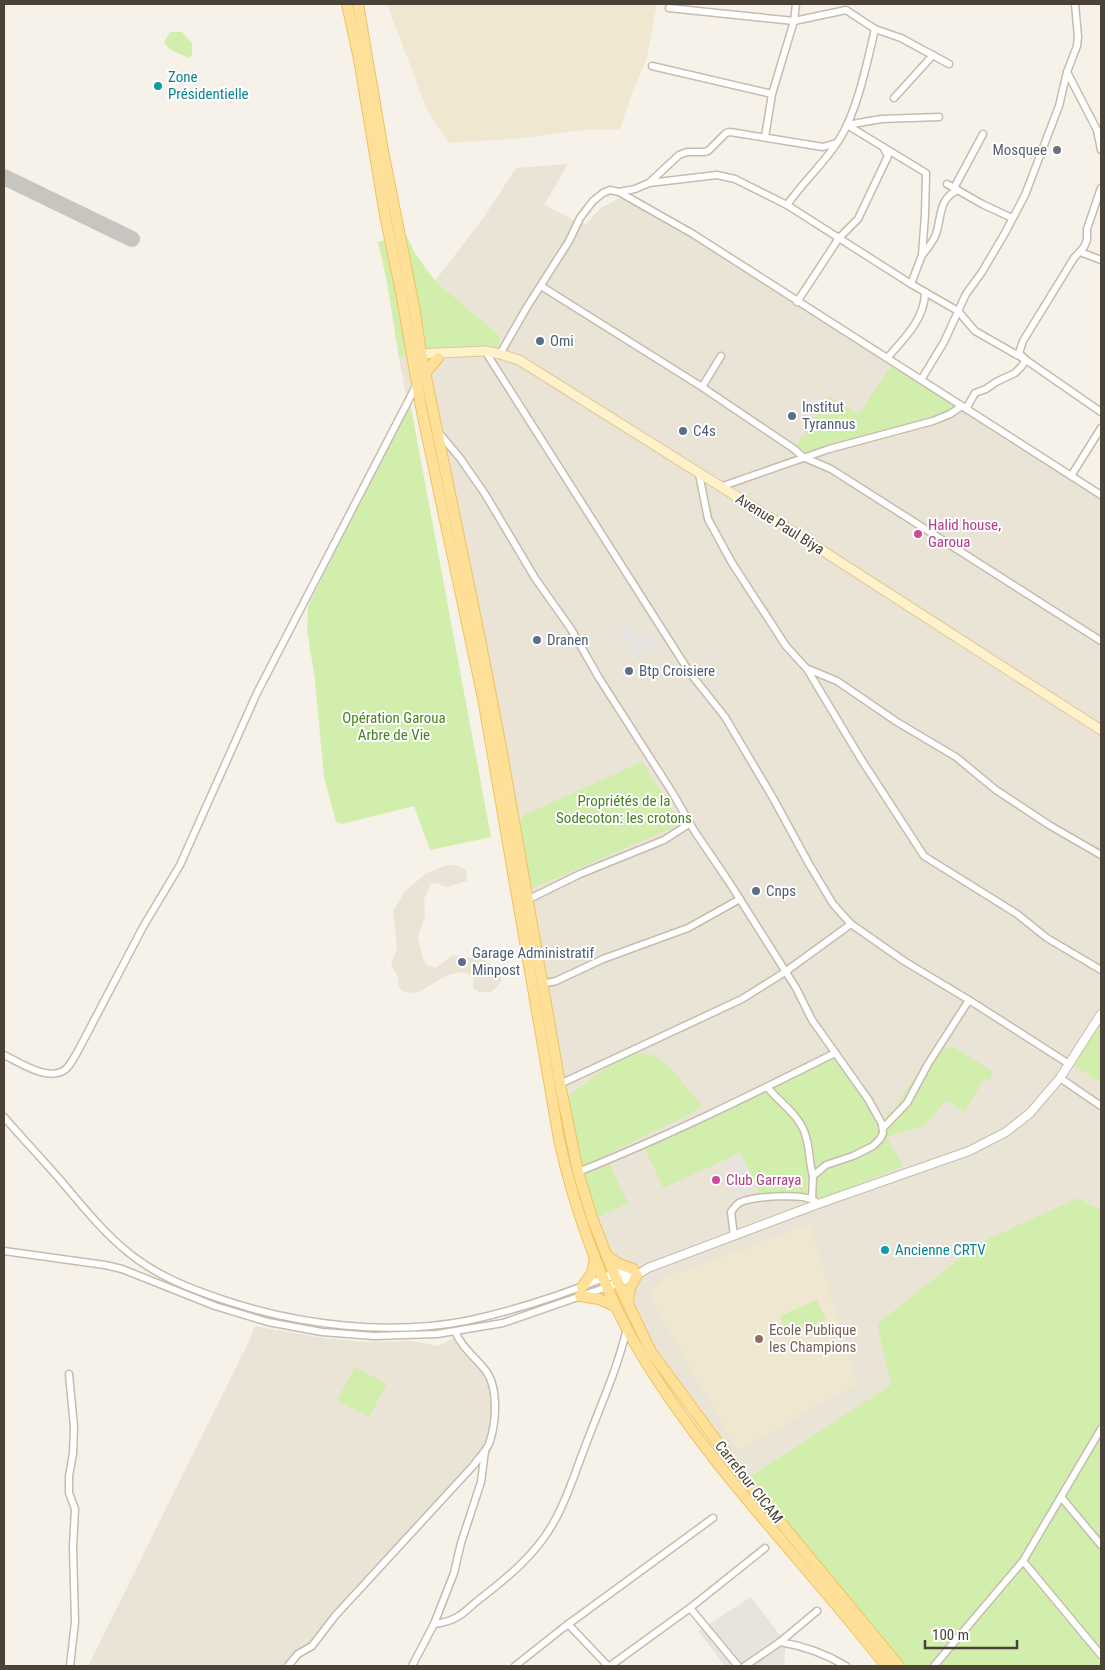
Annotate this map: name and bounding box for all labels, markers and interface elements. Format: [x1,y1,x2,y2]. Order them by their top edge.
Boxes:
place label: Zone Présidentielle [168,68,249,103]
marker: Zone Présidentielle [152,80,164,92]
place label: Mosquee [992,141,1047,159]
marker: Mosquee [1051,144,1063,156]
place label: Omi [550,332,574,350]
marker: Omi [534,335,546,347]
place label: Institut Tyrannus [802,398,856,433]
marker: Institut Tyrannus [786,410,798,422]
place label: C4s [693,422,716,440]
marker: C4s [677,425,689,437]
street label: Avenue Paul Biya [732,490,828,558]
place label: Halid house, Garoua [928,516,1001,551]
marker: Halid house, Garoua [912,528,924,540]
place label: Dranen [547,631,589,649]
marker: Dranen [531,634,543,646]
place label: Btp Croisiere [639,662,715,680]
marker: Btp Croisiere [623,665,635,677]
park label: Opération Garoua Arbre de Vie [342,709,446,744]
park label: Propriétés de la Sodecoton: les crotons [556,792,692,827]
place label: Cnps [766,882,796,900]
marker: Cnps [750,885,762,897]
place label: Garage Administratif Minpost [472,944,595,979]
marker: Garage Administratif Minpost [456,956,468,968]
place label: Club Garraya [726,1171,801,1189]
marker: Club Garraya [710,1174,722,1186]
place label: Ancienne CRTV [895,1241,986,1259]
marker: Ancienne CRTV [879,1244,891,1256]
place label: Ecole Publique les Champions [769,1321,857,1356]
marker: Ecole Publique les Champions [753,1333,765,1345]
street label: Carrefour CICAM [711,1437,787,1527]
scale bar [925,1618,1018,1650]
text: 100 m [932,1626,969,1644]

